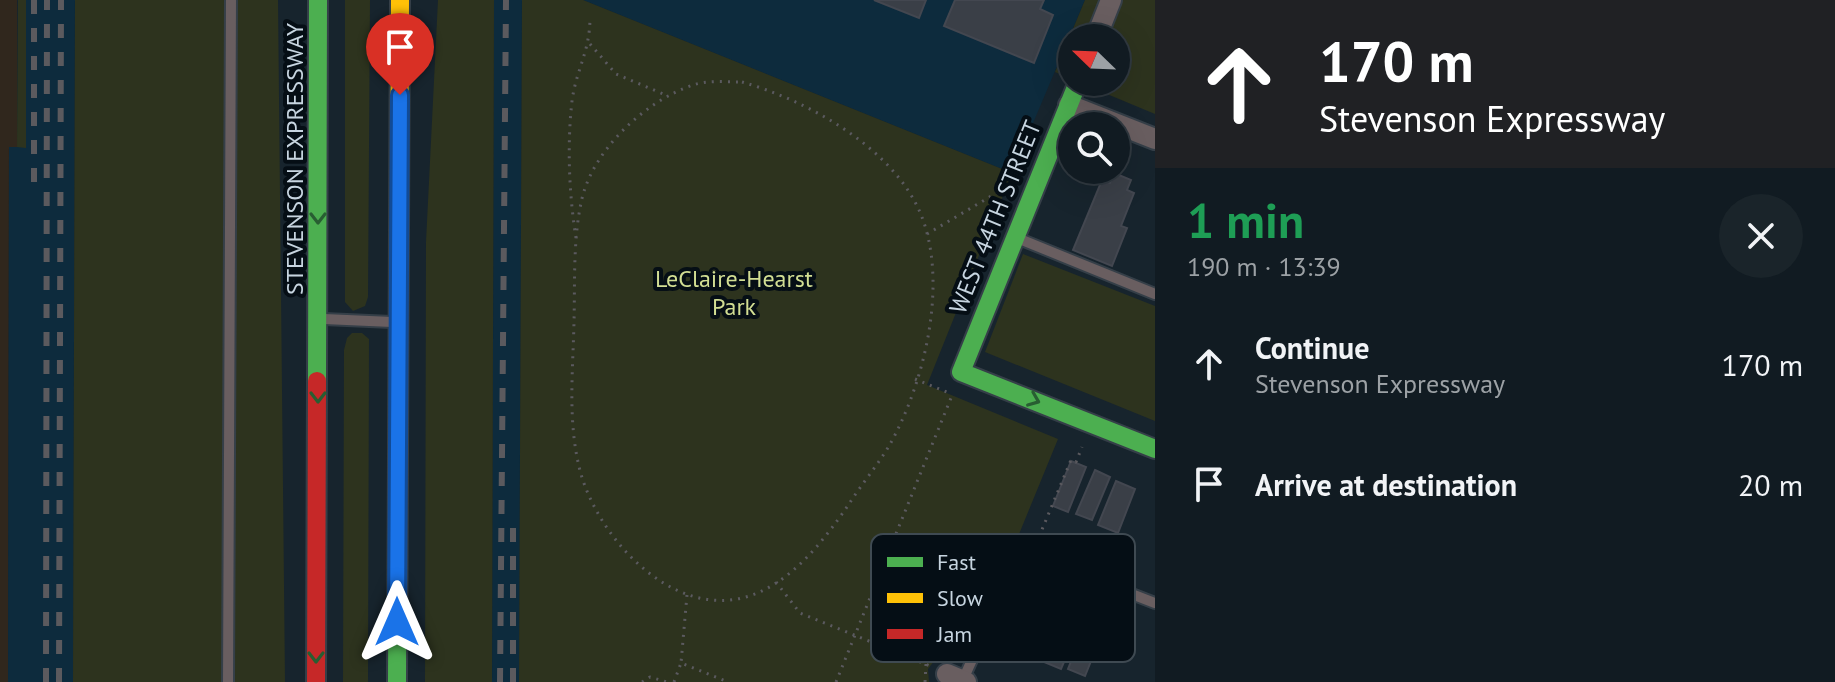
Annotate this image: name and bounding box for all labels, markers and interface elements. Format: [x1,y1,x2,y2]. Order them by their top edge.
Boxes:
pin [366,13,434,95]
street label: STEVENSON EXPRESSWAY [279,22,310,295]
north arrow [1058,24,1130,96]
map controls [1058,24,1130,184]
icon: arrive [378,25,422,69]
text: 170 m [1319,25,1474,97]
icon: ahead [1187,32,1291,136]
text: Stevenson Expressway [1319,95,1665,142]
button: search [1058,112,1130,184]
street label: WEST 44TH STREET [942,116,1048,318]
text: 1 min [1187,189,1304,251]
button: close [1719,194,1803,278]
one-way arrow [309,212,327,225]
text: 190 m · 13:39 [1187,250,1341,283]
park label: LeClaire-Hearst Park [655,263,813,322]
text: Continue [1255,328,1369,367]
icon: ahead [1187,342,1231,386]
text: 170 m [1722,345,1803,384]
text: Stevenson Expressway [1255,367,1505,400]
one-way arrow [309,391,327,404]
one-way arrow [1026,391,1040,407]
icon: arrive [1187,462,1231,506]
text: Arrive at destination [1255,465,1517,504]
text: 20 m [1738,465,1803,504]
legend [871,534,1135,662]
text: Fast [937,548,977,576]
position arrow [355,580,439,664]
text: Slow [937,584,983,612]
text: Jam [936,620,972,648]
one-way arrow [307,651,325,664]

